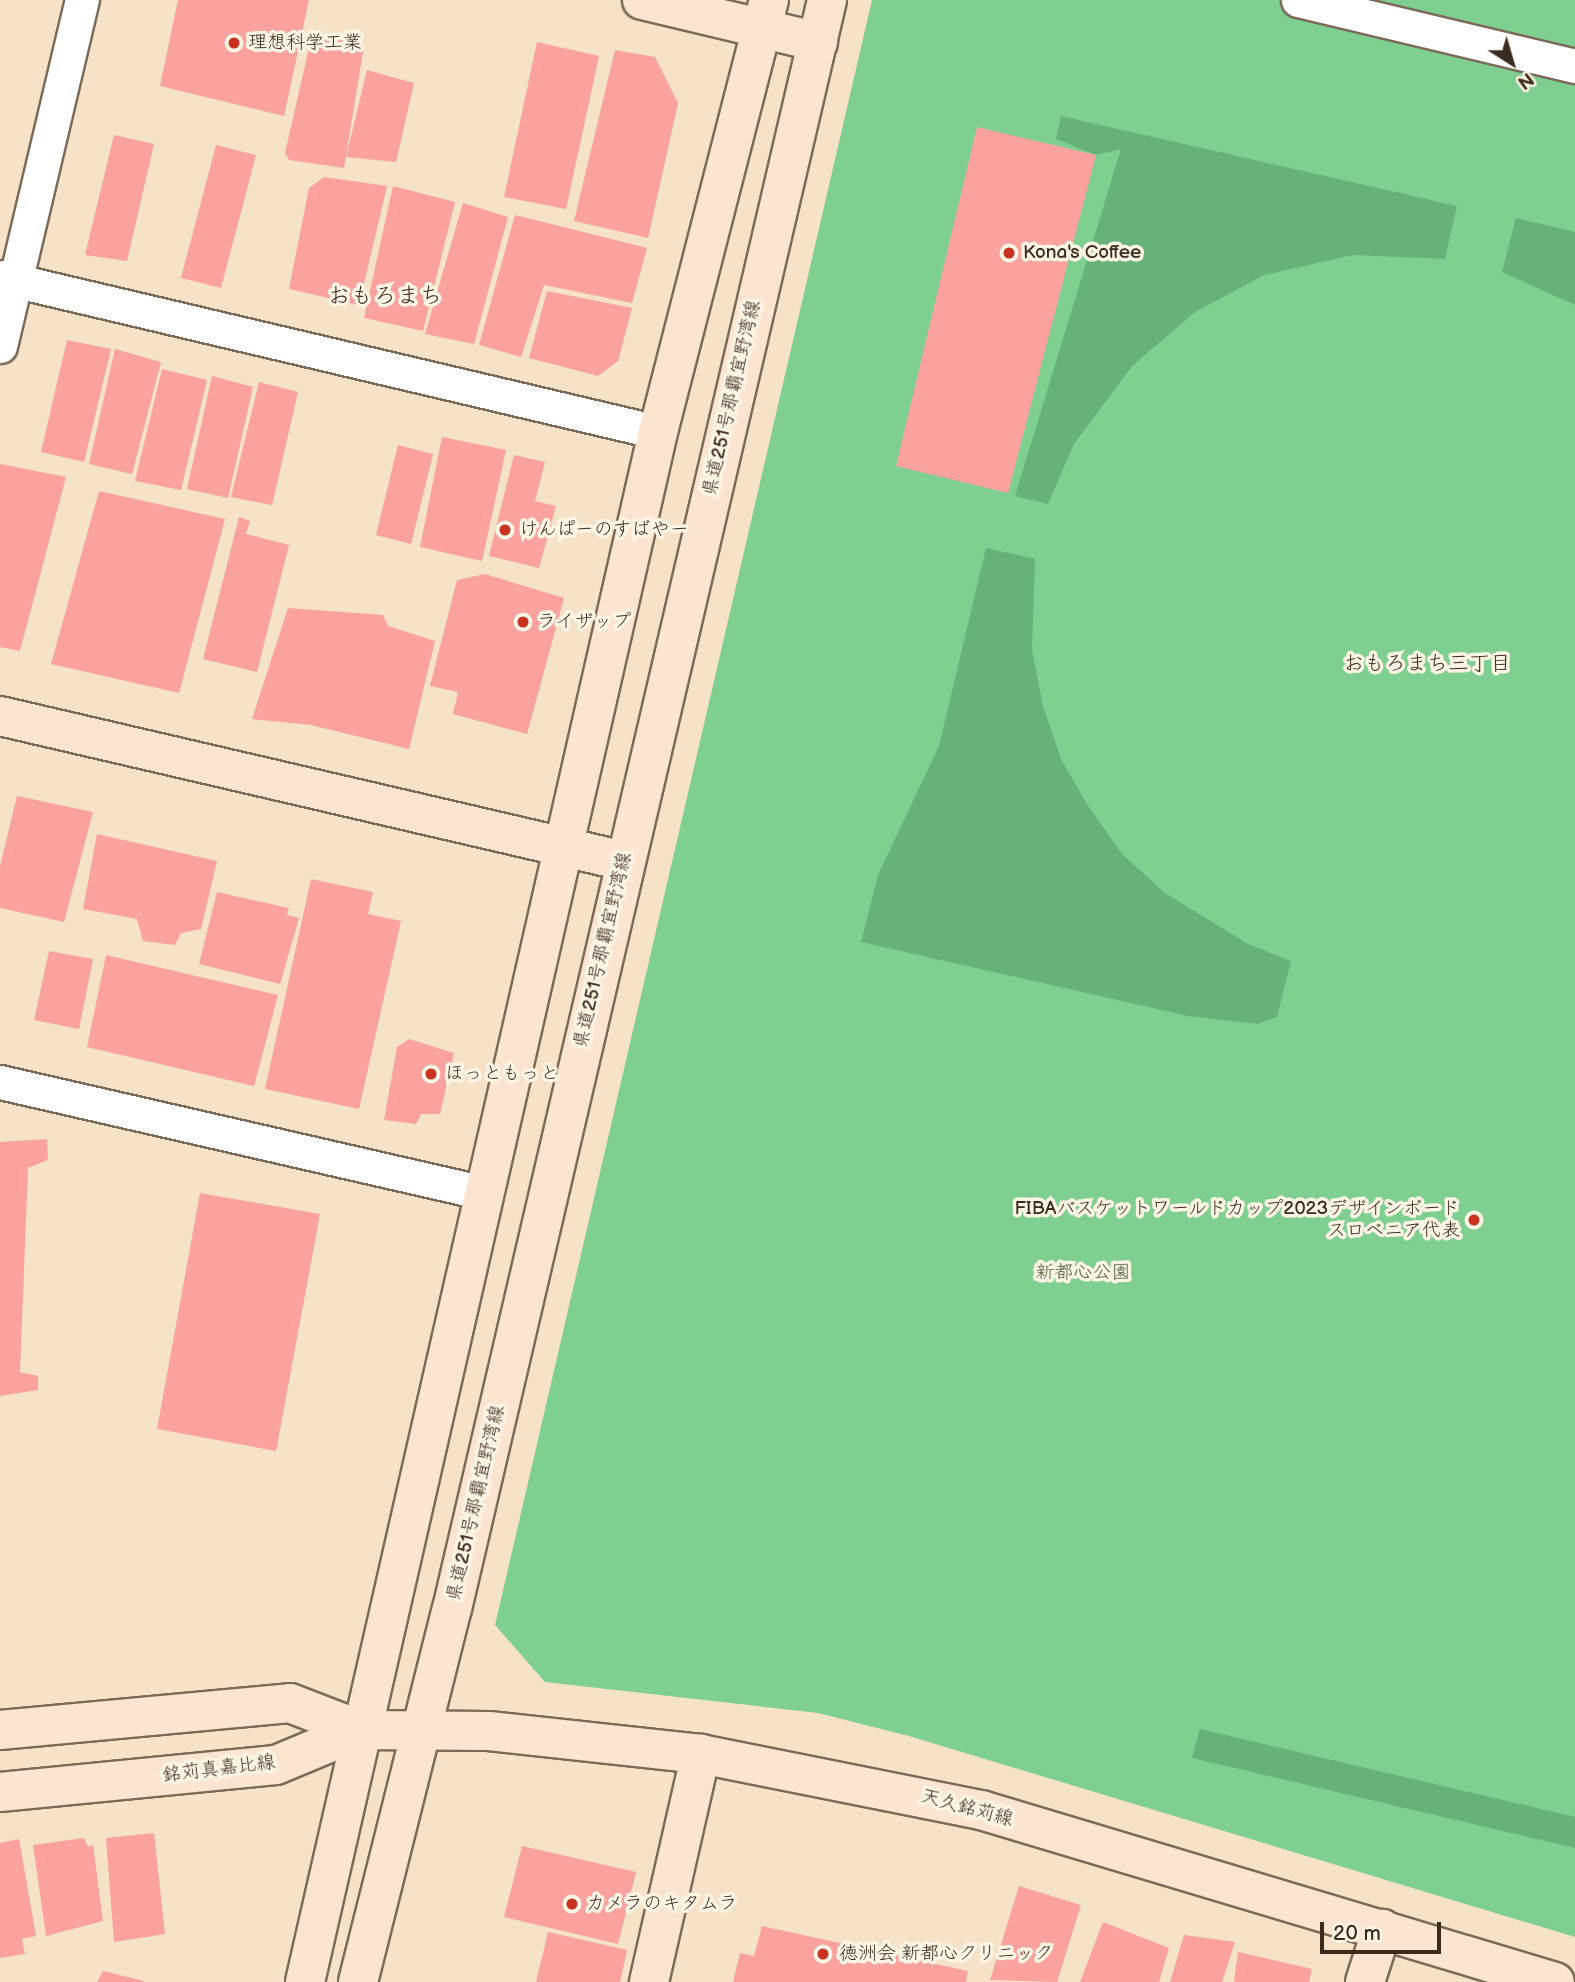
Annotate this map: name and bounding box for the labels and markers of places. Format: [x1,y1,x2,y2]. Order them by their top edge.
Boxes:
place label: 理想科学工業 [248,32,362,54]
marker: 理想科学工業 [226,35,242,51]
place label: Kona's Coffee [1023,242,1141,264]
marker: Kona's Coffee [1001,245,1017,261]
place label: けんぱーのすばやー [519,519,689,541]
marker: けんぱーのすばやー [497,522,513,538]
place label: ライザップ [537,611,632,633]
marker: ライザップ [515,614,531,630]
place label: ほっともっと [445,1063,559,1085]
marker: ほっともっと [423,1066,439,1082]
place label: FIBAバスケットワールドカップ2023デザインボード スロベニア代表 [1012,1198,1460,1242]
marker: FIBAバスケットワールドカップ2023デザインボード スロベニア代表 [1466,1212,1482,1228]
place label: カメラのキタムラ [586,1893,738,1915]
marker: カメラのキタムラ [564,1896,580,1912]
place label: 徳洲会 新都心クリニック [839,1943,1053,1965]
marker: 徳洲会 新都心クリニック [813,1944,833,1964]

